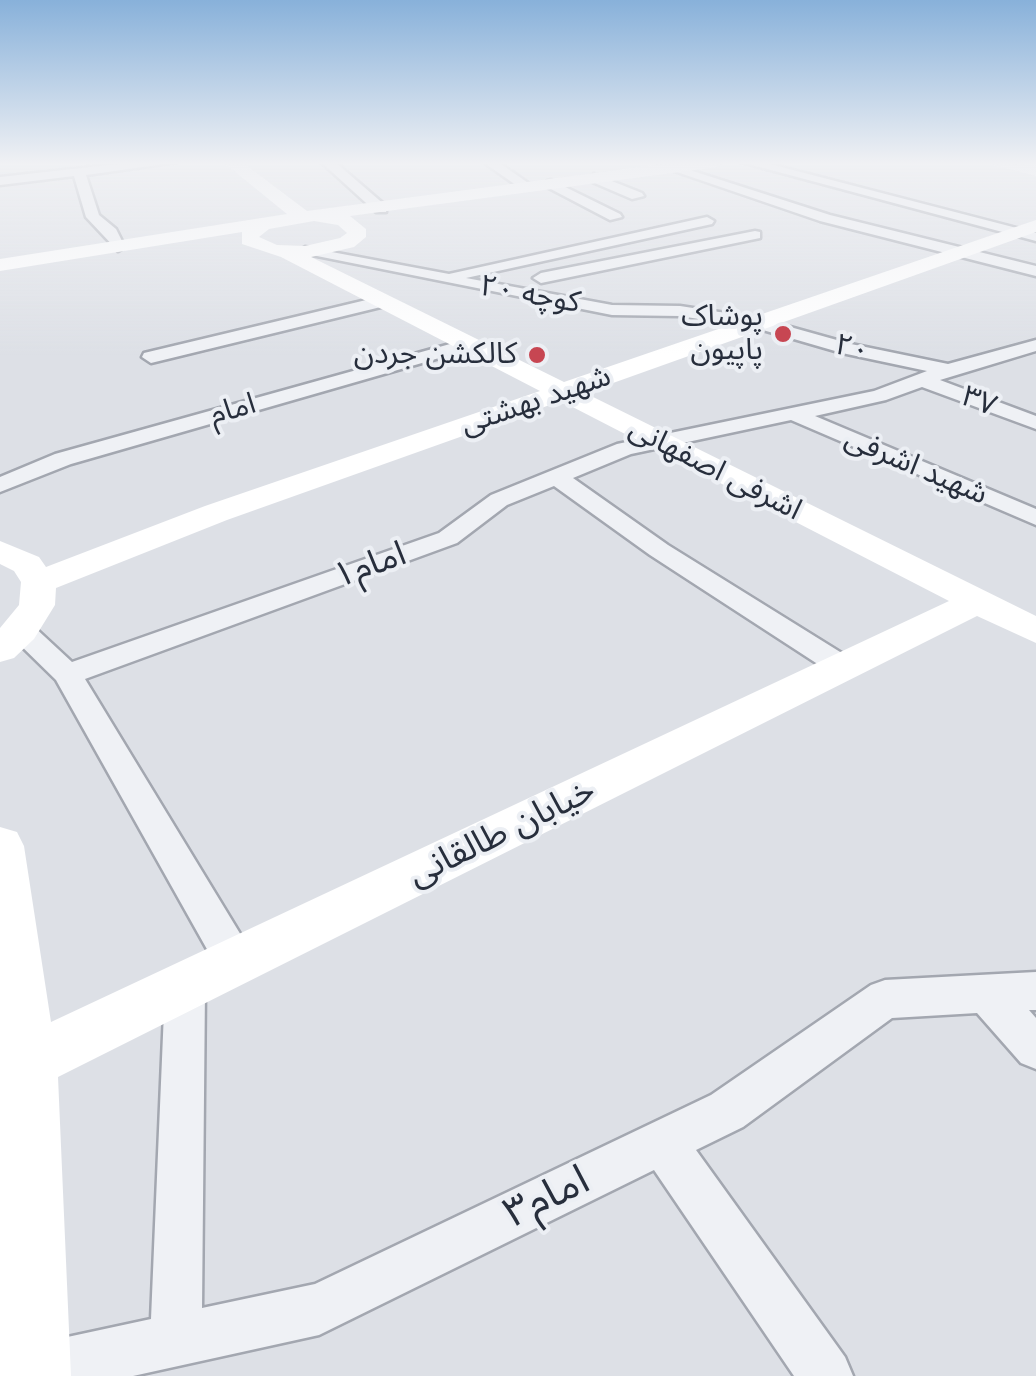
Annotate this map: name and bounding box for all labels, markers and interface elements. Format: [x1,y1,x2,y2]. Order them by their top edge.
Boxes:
street label: کوچه ۲۰ [477,268,583,322]
place label: پوشاک پاپیون [681,299,763,370]
marker: پوشاک پاپیون [772,323,794,345]
street label: ۲۰ [831,327,873,371]
place label: کالکشن جردن [354,337,517,373]
marker: کالکشن جردن [526,344,548,366]
street label: شهید بهشتی [456,359,616,443]
street label: ۳۷ [957,379,1001,425]
street label: امام [206,386,260,434]
street label: اشرفی اصفهانی [623,411,807,529]
street label: شهید اشرفی [839,421,993,513]
street label: امام۱ [328,534,412,598]
street label: خیابان طالقانی [402,770,602,896]
street label: امام۳ [496,1156,598,1240]

